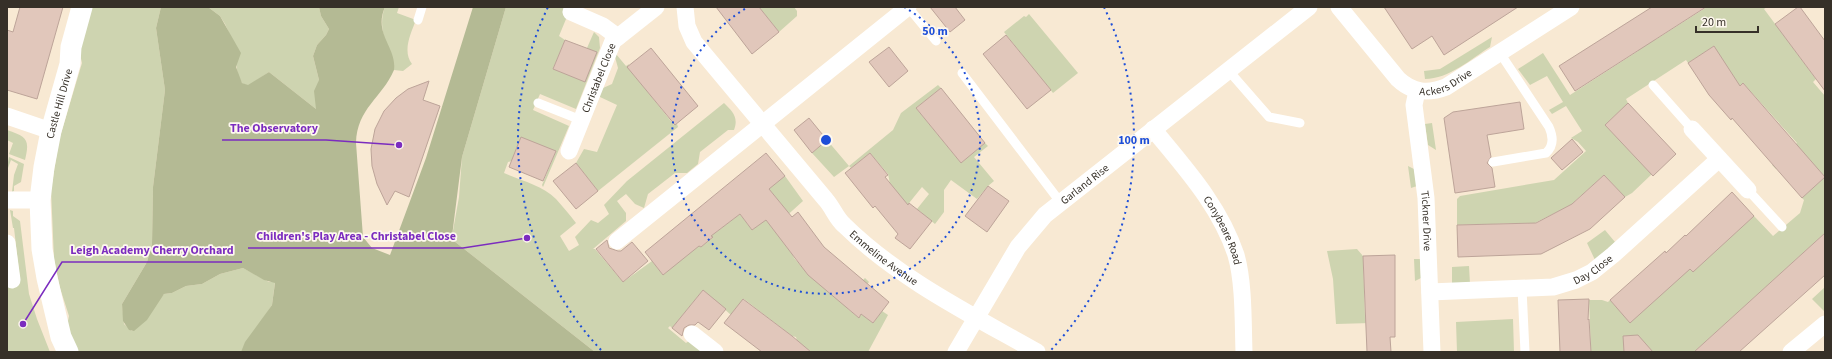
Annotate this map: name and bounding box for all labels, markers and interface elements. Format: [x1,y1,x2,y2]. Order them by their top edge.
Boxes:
scale bar [1696,8,1758,34]
text: 20 m [1702,14,1726,31]
text: 50 m [922,23,948,40]
street label: Christabel Close [578,40,620,115]
street label: Ackers Drive [1419,65,1475,99]
street label: Castle Hill Drive [43,67,76,140]
callout: The Observatory [222,116,326,140]
text: The Observatory [230,120,319,137]
text: 100 m [1118,132,1150,149]
centre of rings [819,133,833,147]
street label: Garland Rise [1057,160,1113,208]
street label: Tickner Drive [1417,190,1435,252]
street label: Conybeare Road [1200,193,1245,266]
callout: Children's Play Area - Christabel Close [248,224,463,248]
street label: Emmeline Avenue [846,227,921,289]
text: Children's Play Area - Christabel Close [256,228,456,245]
callout: Leigh Academy Cherry Orchard [62,238,242,262]
text: Leigh Academy Cherry Orchard [70,242,234,259]
street label: Day Close [1571,251,1616,288]

